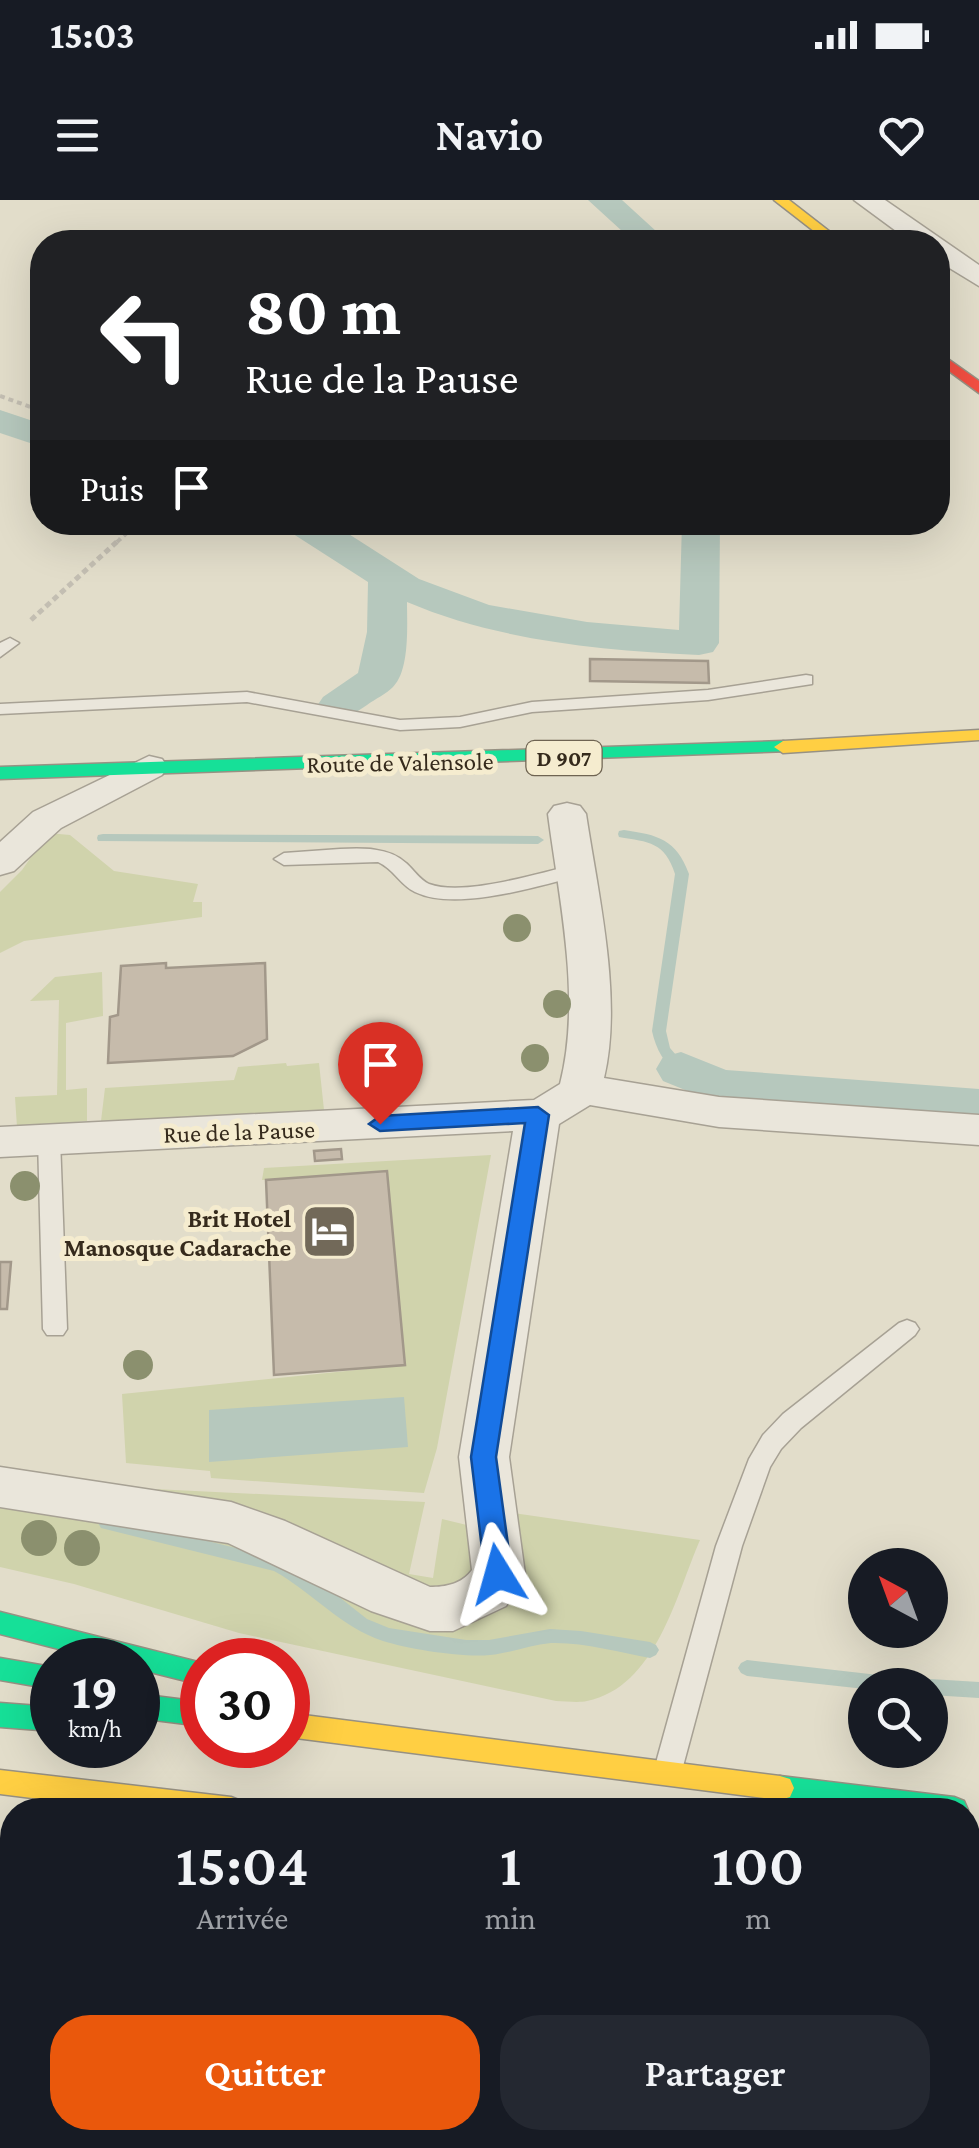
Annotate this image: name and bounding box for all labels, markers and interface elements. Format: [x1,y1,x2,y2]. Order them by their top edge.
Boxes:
text: 15:03 [50,14,135,56]
icon: menu [50,108,105,163]
icon: heart [874,108,929,163]
text: Navio [435,110,544,160]
icon: left [80,270,210,400]
text: 80 m [245,271,401,349]
text: Rue de la Pause [245,353,519,403]
icon: arrive [164,460,219,515]
text: Puis [80,467,144,509]
road number: D 907 [526,741,602,775]
street label: Route de Valensole [306,747,494,778]
pin [338,1022,423,1125]
icon: arrive [353,1037,408,1092]
street label: Rue de la Pause [163,1115,315,1148]
hotel icon: Brit Hotel Manosque Cadarache [300,1202,360,1262]
place label: Brit Hotel Manosque Cadarache [64,1205,291,1261]
position arrow [446,1522,550,1626]
north arrow [848,1548,948,1648]
map controls [848,1548,948,1768]
speed limit sign: 30 [180,1638,310,1768]
text: 19 [72,1663,118,1719]
button: search [848,1668,948,1768]
text: km/h [68,1715,122,1742]
text: 15:04 [176,1831,309,1898]
text: 1 [500,1831,521,1898]
text: 100 [712,1831,804,1898]
text: Arrivée [196,1900,288,1936]
text: min [485,1900,536,1936]
text: m [745,1900,771,1936]
button: Quitter [50,2015,480,2130]
button: Partager [500,2015,930,2130]

